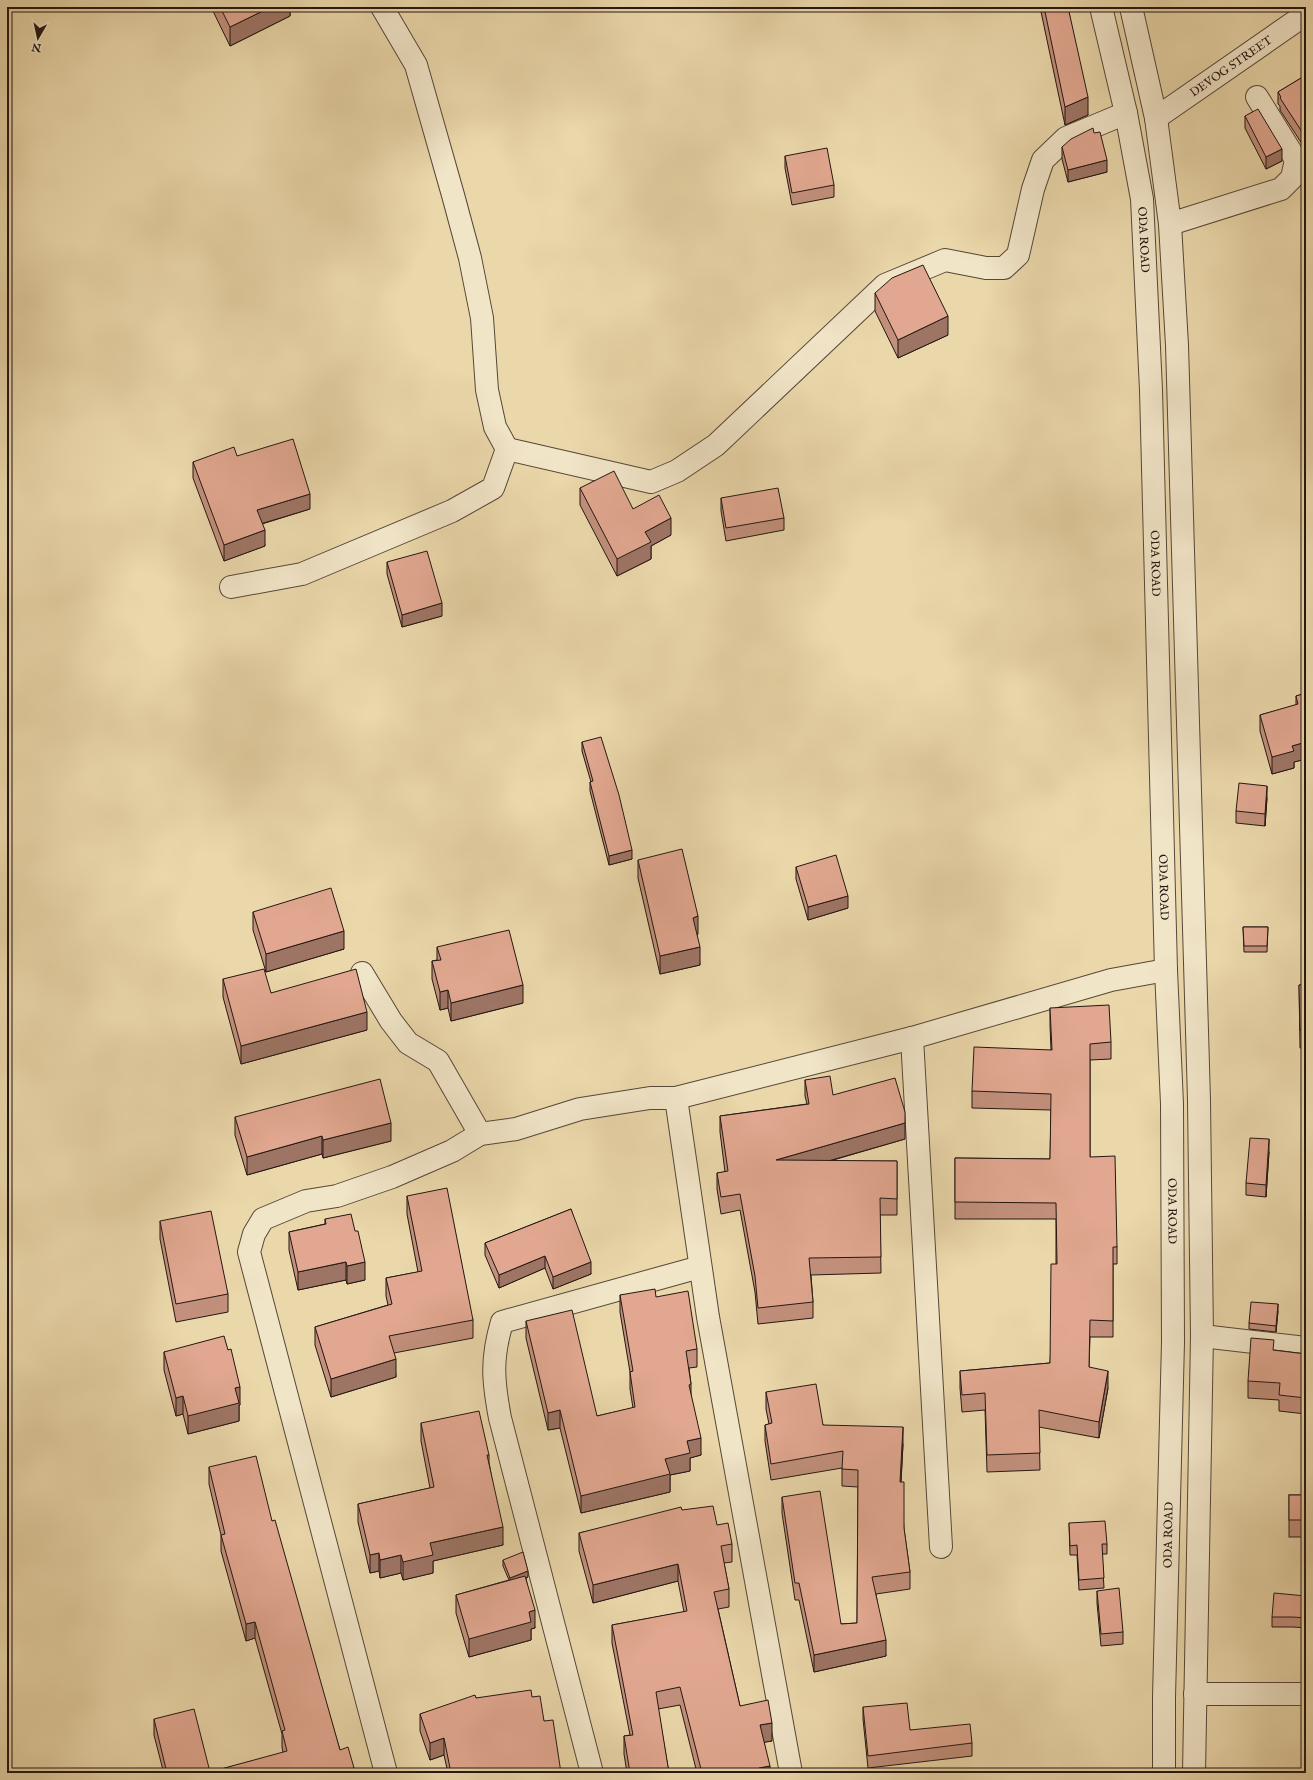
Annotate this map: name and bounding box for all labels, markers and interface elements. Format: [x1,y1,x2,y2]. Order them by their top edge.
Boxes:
north arrow [18,18,58,58]
street label: DEVOG STREET [1187,33,1275,100]
text: N [30,39,43,55]
street label: ODA ROAD [1134,206,1152,273]
street label: ODA ROAD [1147,530,1163,597]
street label: ODA ROAD [1155,854,1172,921]
street label: ODA ROAD [1164,1178,1180,1245]
street label: ODA ROAD [1160,1501,1177,1568]

